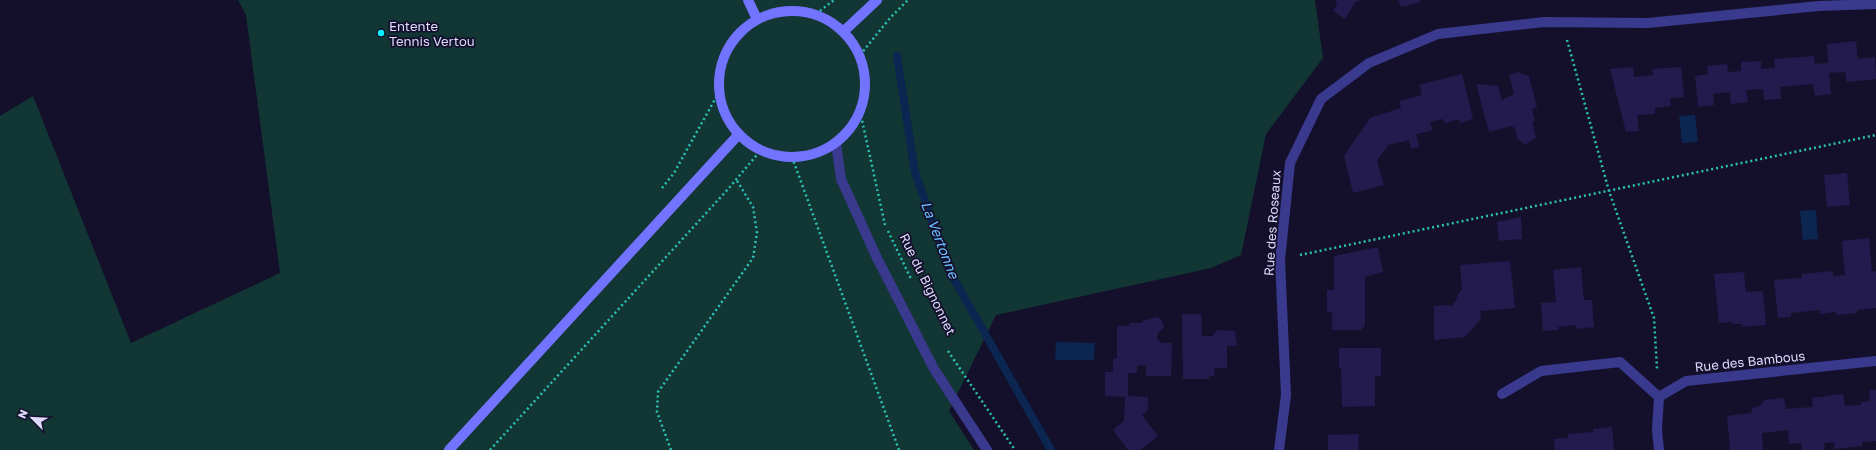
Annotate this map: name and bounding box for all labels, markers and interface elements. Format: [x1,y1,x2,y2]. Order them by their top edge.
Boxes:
place label: Entente Tennis Vertou [389,18,475,49]
marker: Entente Tennis Vertou [376,28,386,38]
street label: Rue des Roseaux [1260,169,1284,277]
water label: La Vertonne [918,199,963,282]
street label: Rue du Bignonnet [896,231,960,337]
street label: Rue des Bambous [1694,347,1806,375]
north arrow [12,398,52,438]
text: N [15,407,30,420]

